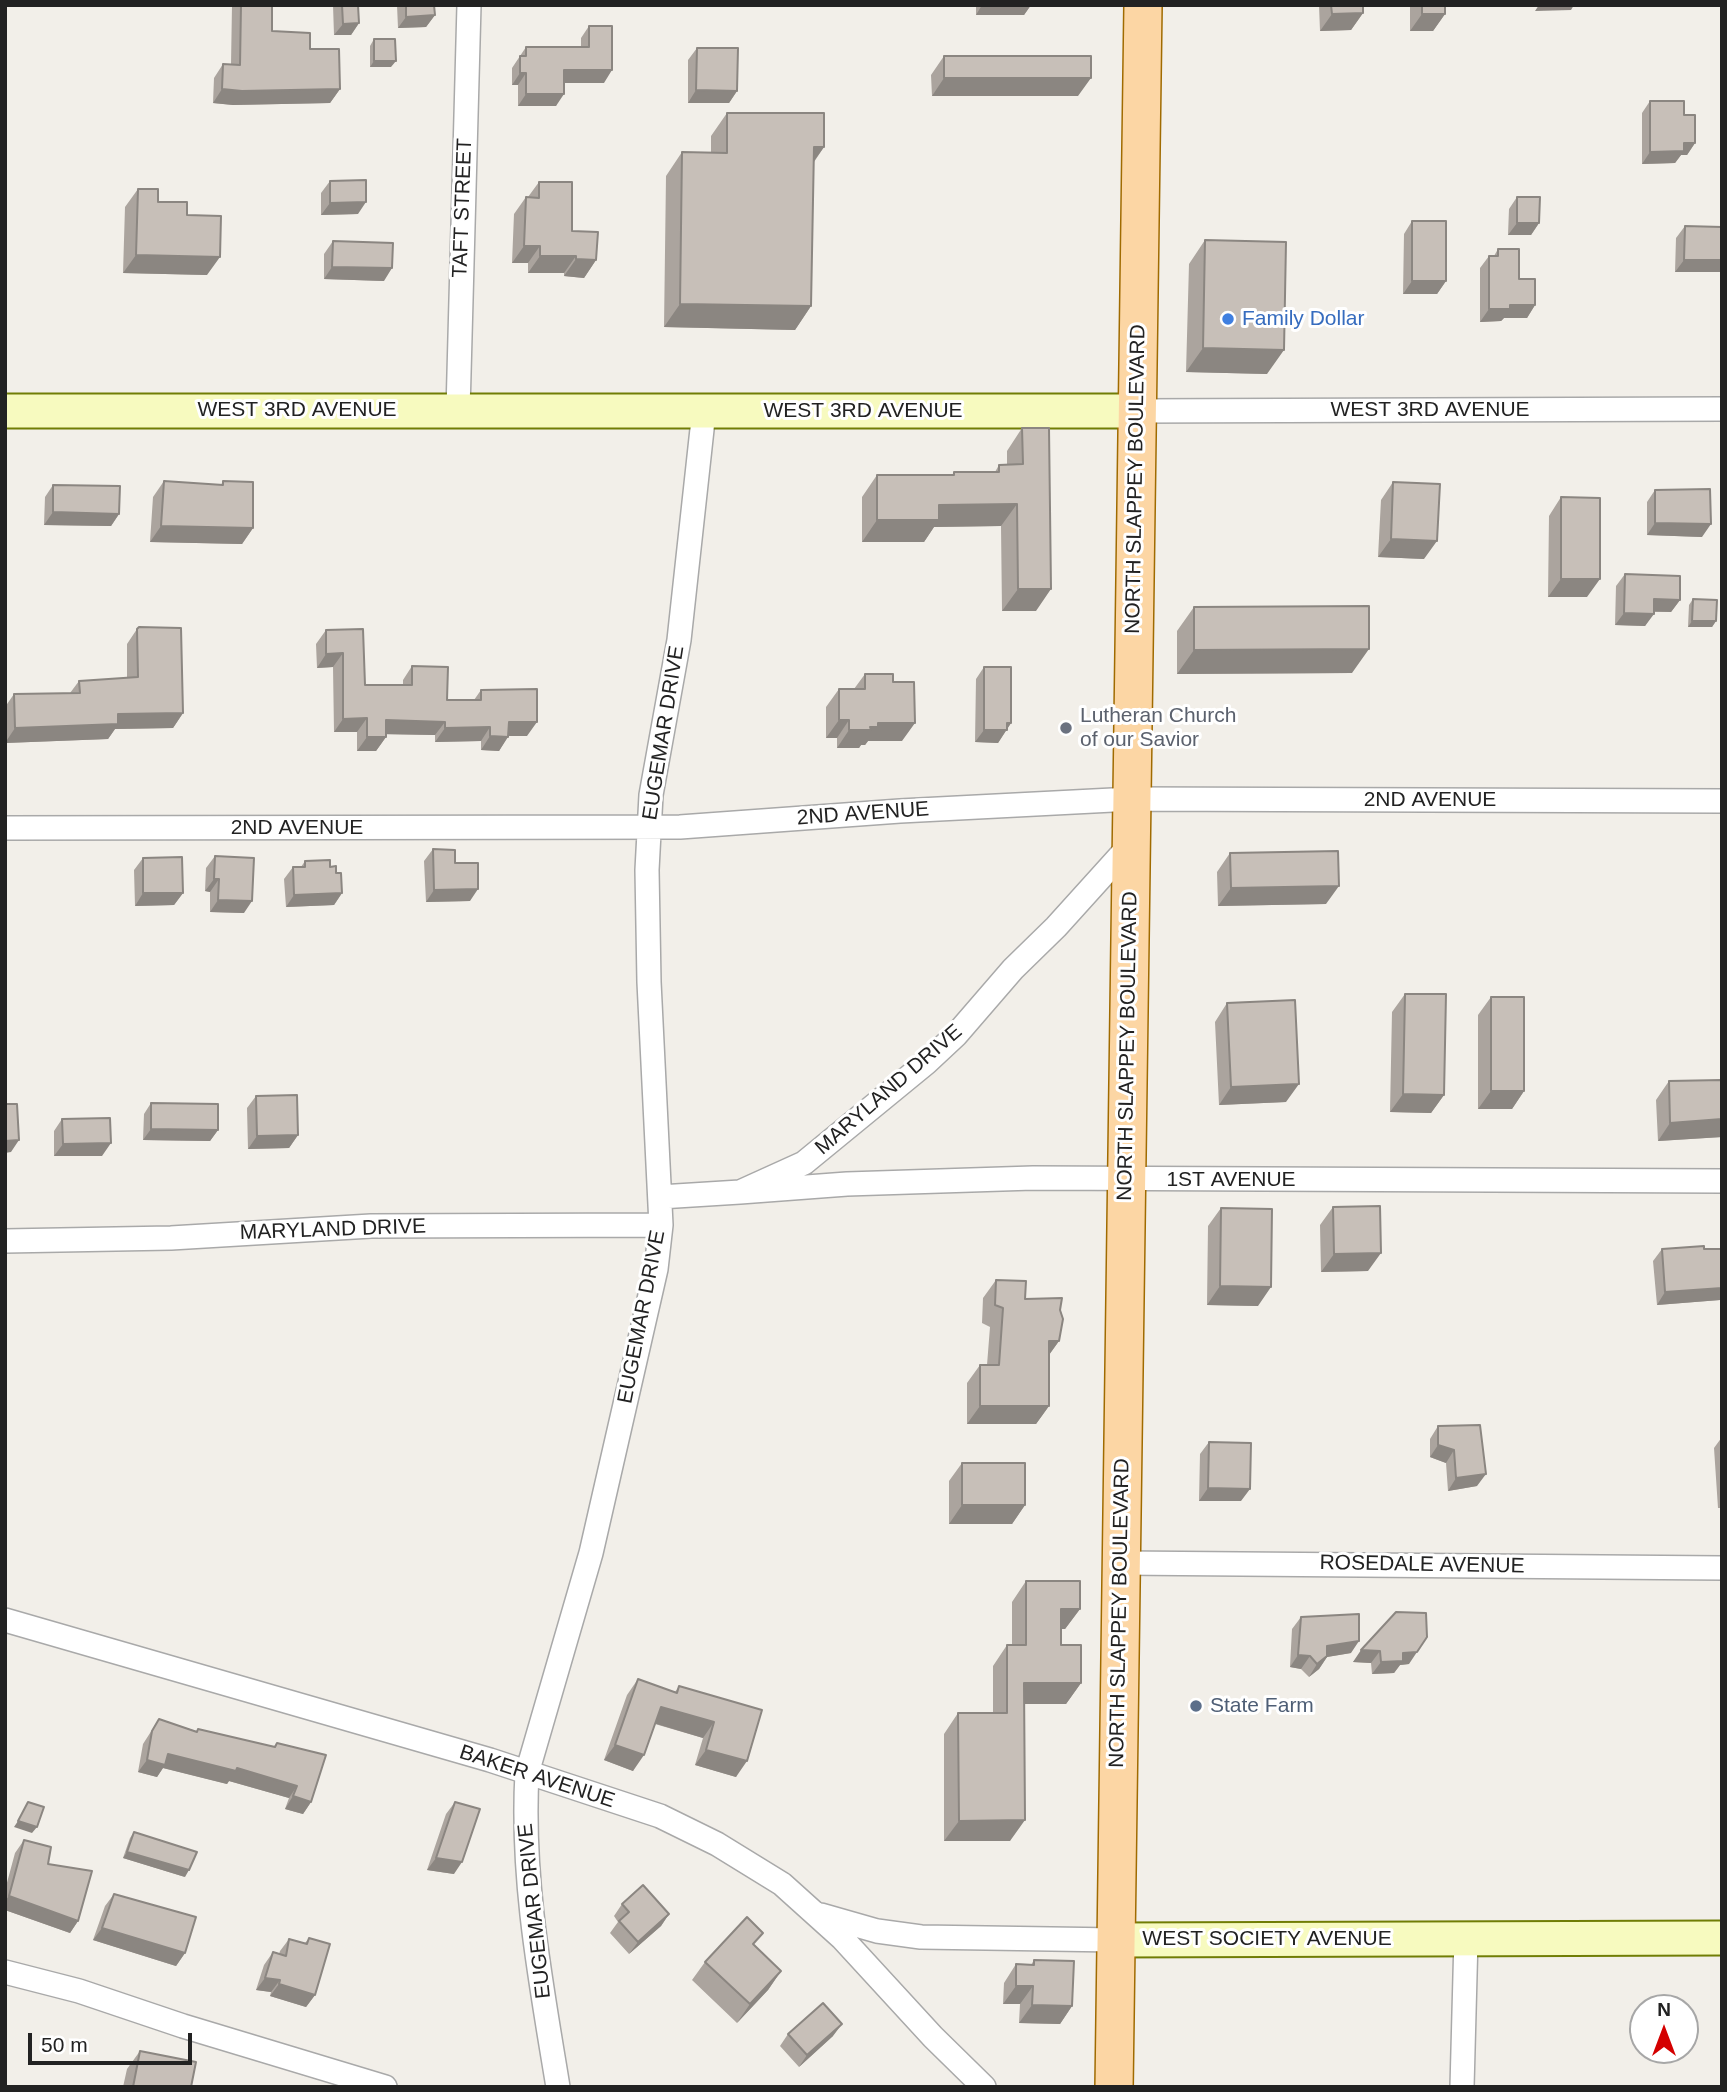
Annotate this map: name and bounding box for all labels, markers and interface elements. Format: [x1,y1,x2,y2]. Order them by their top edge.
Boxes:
street label: TAFT STREET [448,138,478,278]
place label: Family Dollar [1242,306,1365,332]
marker: Family Dollar [1220,311,1236,327]
street label: NORTH SLAPPEY BOULEVARD [1121,324,1151,634]
street label: WEST 3RD AVENUE [197,397,397,423]
street label: WEST 3RD AVENUE [1330,397,1530,423]
street label: WEST 3RD AVENUE [763,398,963,424]
street label: EUGEMAR DRIVE [638,644,690,822]
place label: Lutheran Church of our Savior [1080,703,1236,753]
marker: Lutheran Church of our Savior [1058,720,1074,736]
street label: 2ND AVENUE [1364,787,1496,813]
street label: 2ND AVENUE [796,797,930,831]
street label: 2ND AVENUE [231,815,363,841]
street label: NORTH SLAPPEY BOULEVARD [1113,891,1143,1201]
street label: MARYLAND DRIVE [810,1019,968,1161]
street label: 1ST AVENUE [1166,1167,1296,1193]
street label: MARYLAND DRIVE [239,1214,427,1246]
street label: EUGEMAR DRIVE [613,1228,671,1406]
street label: NORTH SLAPPEY BOULEVARD [1105,1458,1135,1768]
street label: ROSEDALE AVENUE [1319,1551,1525,1579]
place label: State Farm [1210,1693,1314,1719]
marker: State Farm [1188,1698,1204,1714]
street label: BAKER AVENUE [456,1740,618,1814]
street label: EUGEMAR DRIVE [513,1822,557,2000]
street label: WEST SOCIETY AVENUE [1142,1926,1392,1952]
north arrow [1629,1994,1699,2064]
text: N [1657,1999,1671,2020]
scale bar [32,2018,196,2062]
text: 50 m [41,2033,88,2056]

